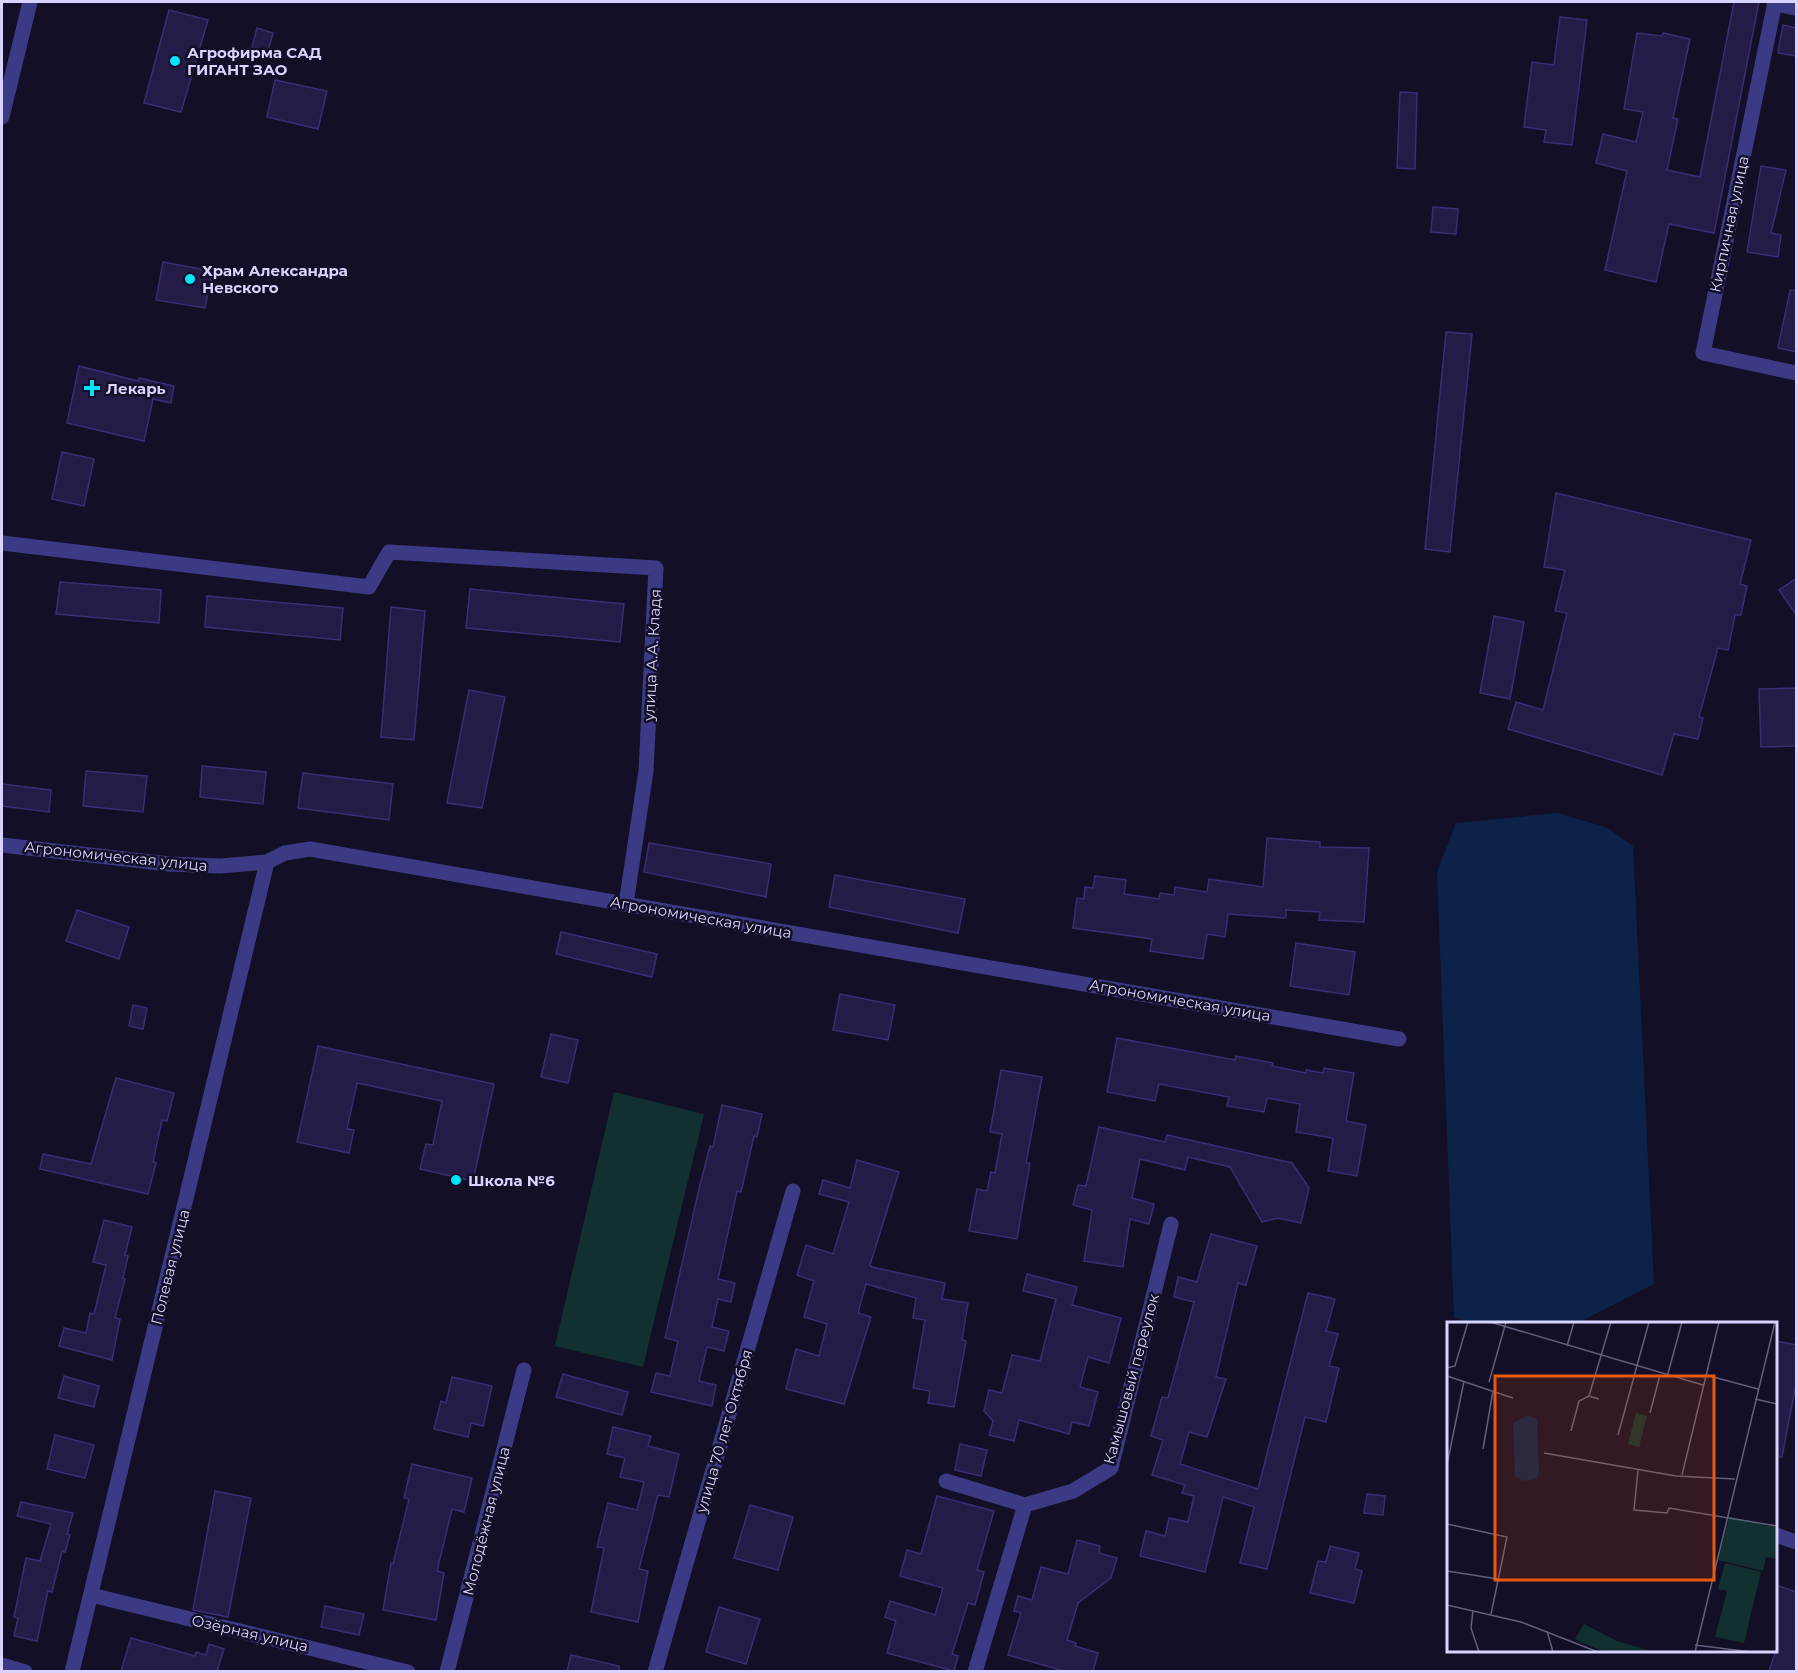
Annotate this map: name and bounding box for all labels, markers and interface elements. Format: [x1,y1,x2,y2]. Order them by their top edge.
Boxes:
place label: Агрофирма САД ГИГАНТ ЗАО [187,43,322,79]
marker: Агрофирма САД ГИГАНТ ЗАО [168,54,182,68]
street label: Кирпичная улица [1705,154,1753,294]
place label: Храм Александра Невского [202,261,348,297]
marker: Храм Александра Невского [183,272,197,286]
marker: Лекарь [83,379,101,397]
place label: Лекарь [106,379,166,398]
street label: улица А.А. Кладя [639,588,665,723]
street label: Агрономическая улица [24,837,208,875]
street label: Агрономическая улица [609,892,793,942]
street label: Агрономическая улица [1088,975,1272,1025]
place label: Школа №6 [468,1171,555,1190]
marker: Школа №6 [449,1173,463,1187]
street label: Полевая улица [146,1207,194,1327]
street label: Камышовый переулок [1099,1291,1163,1466]
inset map [1447,1322,1777,1652]
street label: улица 70 лет Октября [691,1347,756,1516]
street label: Молодёжная улица [458,1445,514,1597]
street label: Озёрная улица [190,1610,310,1656]

